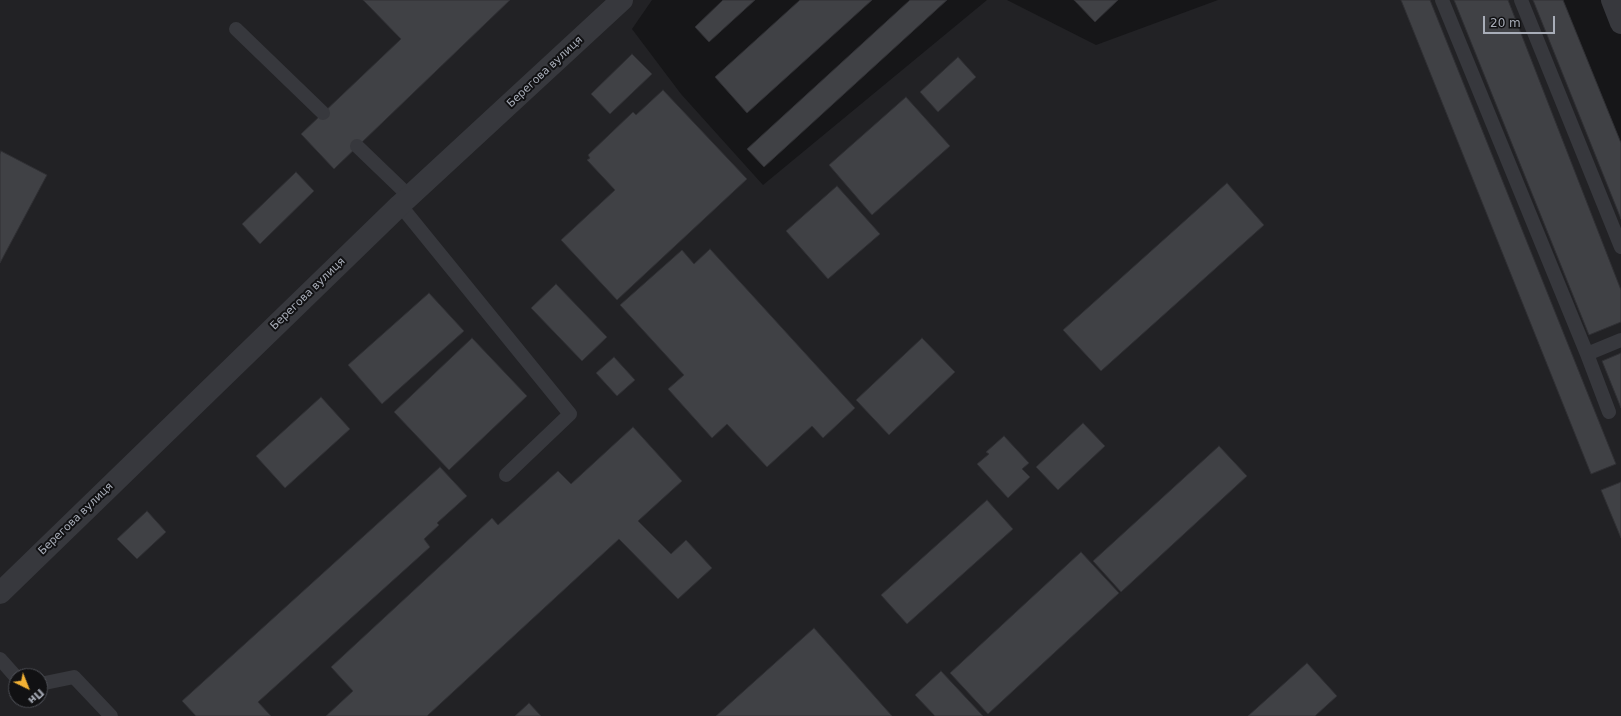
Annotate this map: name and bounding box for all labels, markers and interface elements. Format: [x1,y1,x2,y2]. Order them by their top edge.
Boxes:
scale bar [1485,8,1557,34]
text: 20 m [1490,16,1521,30]
street label: Берегова вулиця [504,34,586,110]
street label: Берегова вулиця [268,255,348,333]
street label: Берегова вулиця [36,480,116,558]
north arrow [8,668,48,708]
text: Пн [25,686,46,707]

